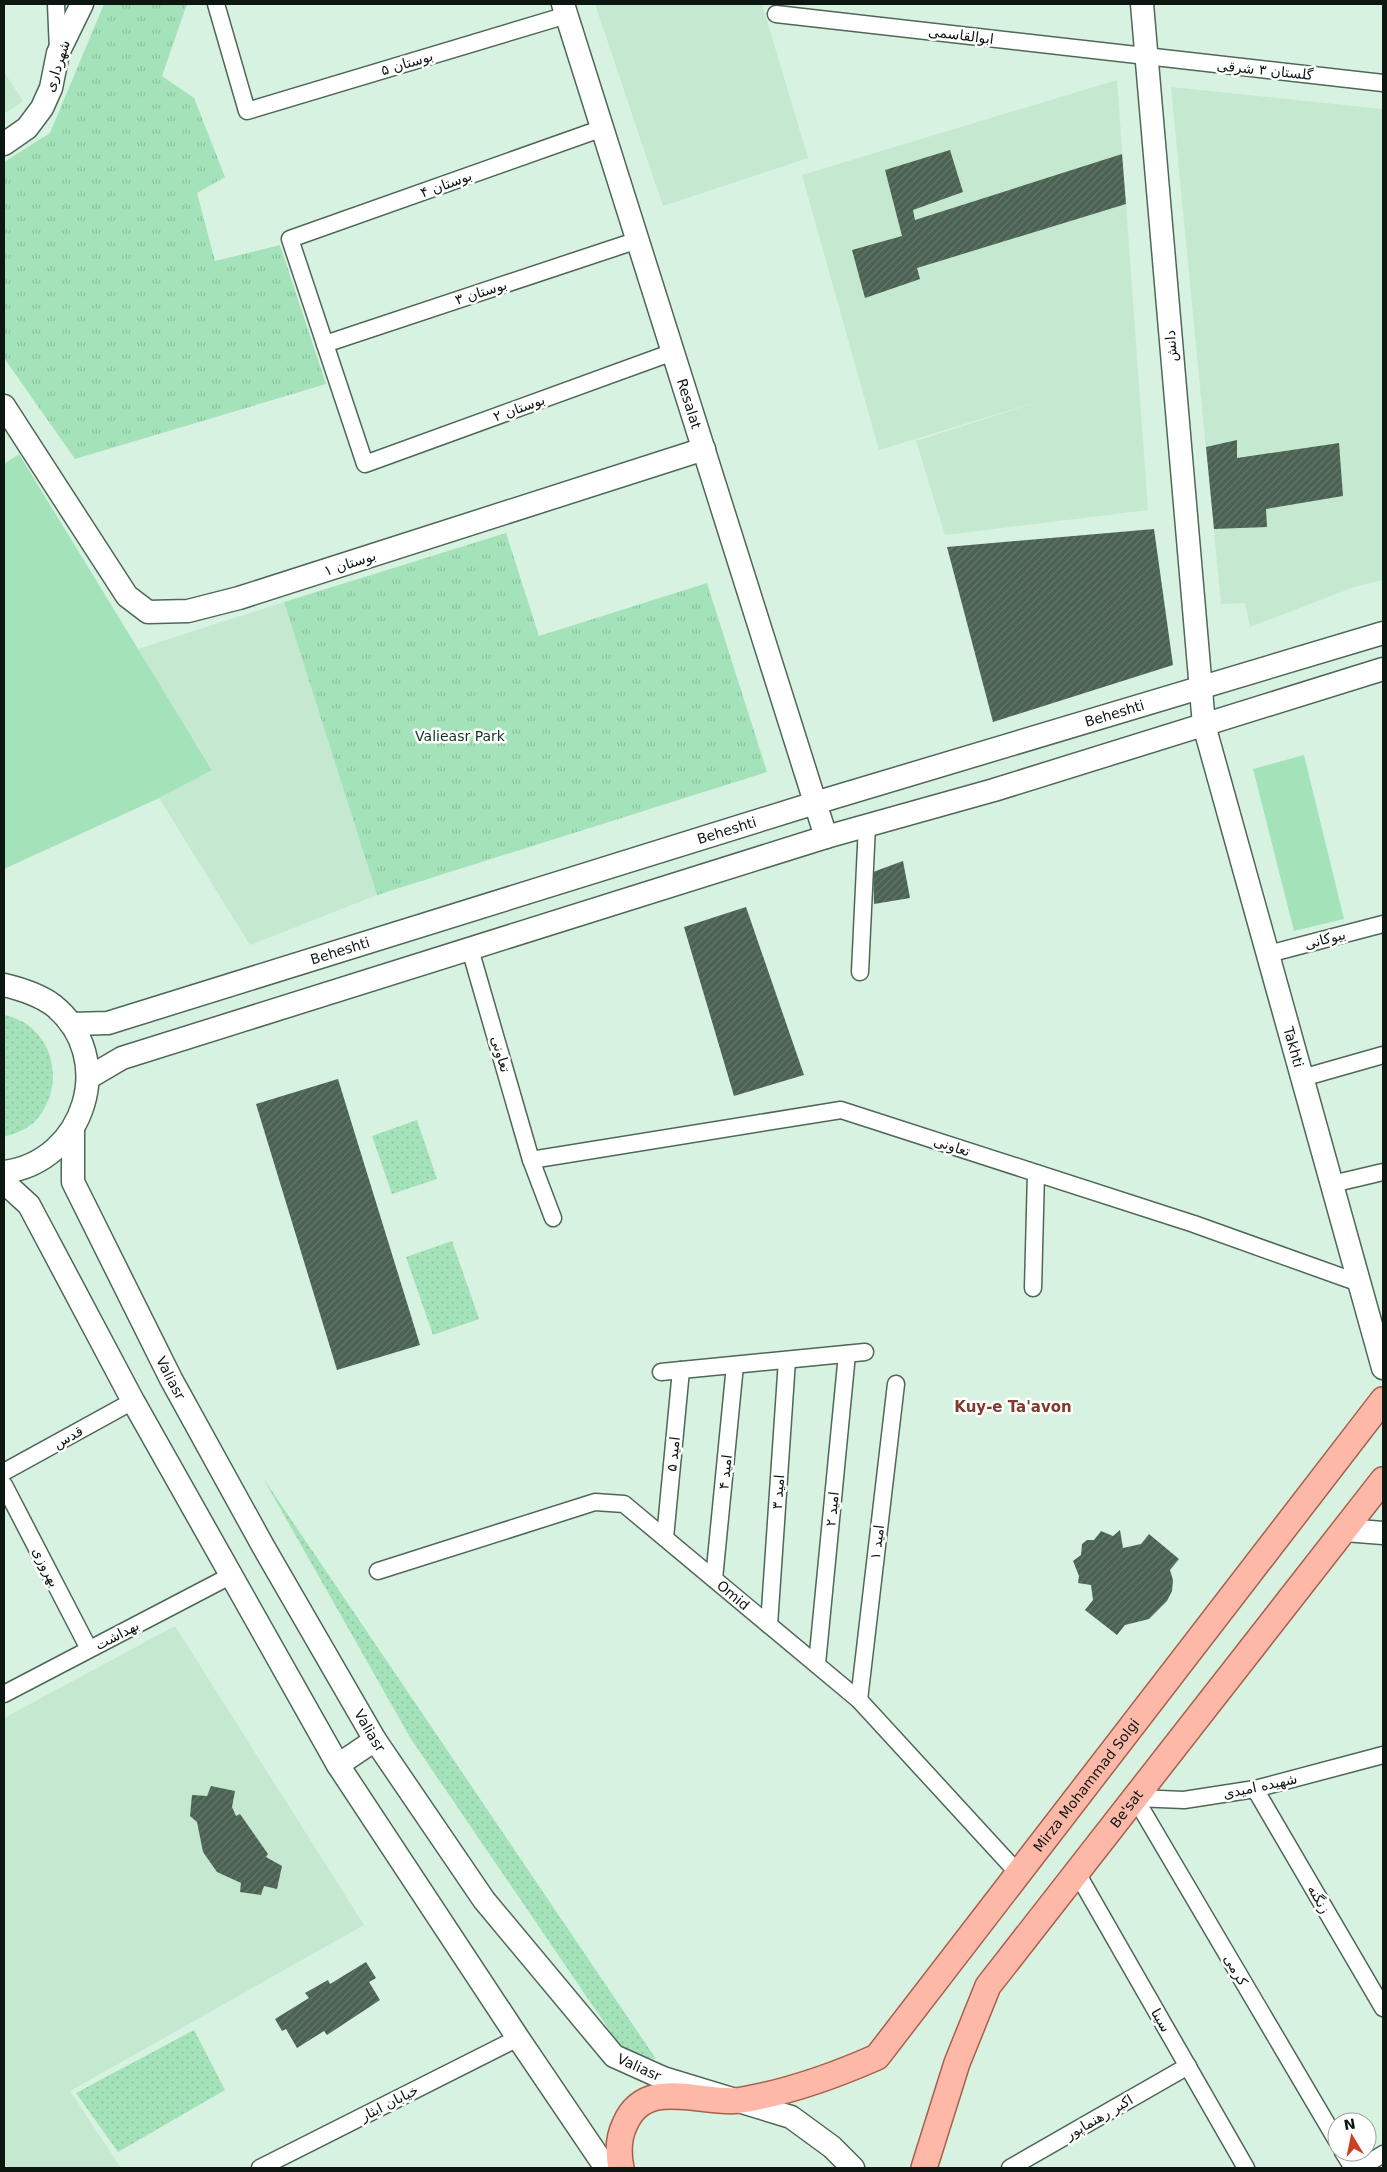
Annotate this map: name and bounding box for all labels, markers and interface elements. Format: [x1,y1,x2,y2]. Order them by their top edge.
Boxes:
street label: ابوالقاسمی [927,23,995,48]
street label: شهرداری [41,38,74,94]
street label: بوستان ۵ [379,48,435,79]
street label: گلستان ۳ شرقی [1216,57,1314,84]
street label: بوستان ۴ [418,167,474,202]
street label: بوستان ۳ [453,276,509,309]
street label: دانش [1162,329,1181,363]
street label: Resalat [674,377,705,431]
street label: بوستان ۲ [491,391,547,426]
street label: بوستان ۱ [322,547,378,580]
street label: Beheshti [1083,697,1146,730]
park label: Valieasr Park [415,728,506,744]
street label: Beheshti [695,814,758,847]
street label: بیوکانی [1303,926,1348,953]
street label: Beheshti [308,934,372,968]
street label: Takhti [1280,1024,1307,1069]
street label: تعاونی [487,1034,514,1074]
street label: تعاونی [932,1133,972,1160]
street label: Valiasr [153,1354,189,1403]
district label: Kuy-e Ta'avon [954,1398,1072,1416]
street label: قدس [51,1422,86,1452]
street label: امید ۵ [663,1436,683,1472]
street label: امید ۴ [715,1454,735,1490]
street label: امید ۳ [769,1474,787,1510]
street label: امید ۲ [822,1491,842,1527]
street label: امید ۱ [867,1524,887,1560]
street label: بهروزی [28,1544,63,1590]
street label: Omid [714,1577,753,1613]
street label: بهداشت [92,1617,142,1654]
street label: Valiasr [351,1707,389,1755]
street label: Mirza Mohammad Solgi [1030,1715,1143,1855]
street label: شهیده امیدی [1221,1770,1299,1803]
street label: Be'sat [1107,1786,1146,1831]
street label: زنگنه [1304,1882,1333,1917]
street label: کرمی [1220,1951,1251,1989]
street label: سینا [1148,2005,1174,2035]
street label: Valiasr [615,2050,664,2084]
street label: خیابان ایثار [356,2082,421,2126]
street label: اکبر رهنماپور [1061,2091,1136,2144]
north arrow [1327,2112,1377,2162]
text: N [1343,2115,1357,2133]

